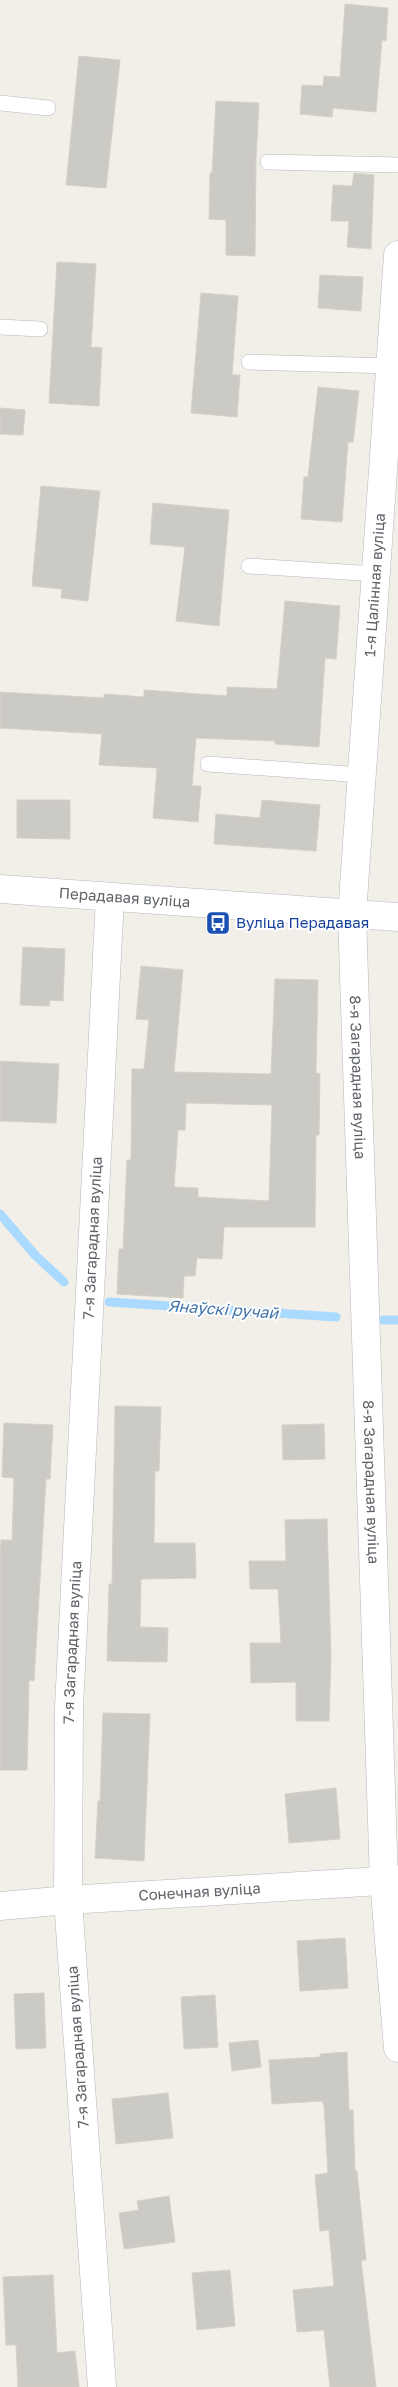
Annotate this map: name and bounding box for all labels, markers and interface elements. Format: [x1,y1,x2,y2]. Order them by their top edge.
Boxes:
street label: 1-я Цалінная вуліца [360,512,388,657]
street label: Перадавая вуліца [58,883,191,910]
bus stop icon: Вуліца Перадавая [205,910,231,936]
place label: Вуліца Перадавая [236,913,369,931]
street label: 8-я Загарадная вуліца [347,995,370,1160]
street label: 7-я Загарадная вуліца [79,1156,105,1320]
water label: Янаўскі ручай [167,1295,280,1323]
street label: 8-я Загарадная вуліца [360,1400,383,1564]
street label: 7-я Загарадная вуліца [59,1560,84,1724]
street label: Сонечная вуліца [138,1878,261,1904]
street label: 7-я Загарадная вуліца [62,1965,92,2129]

